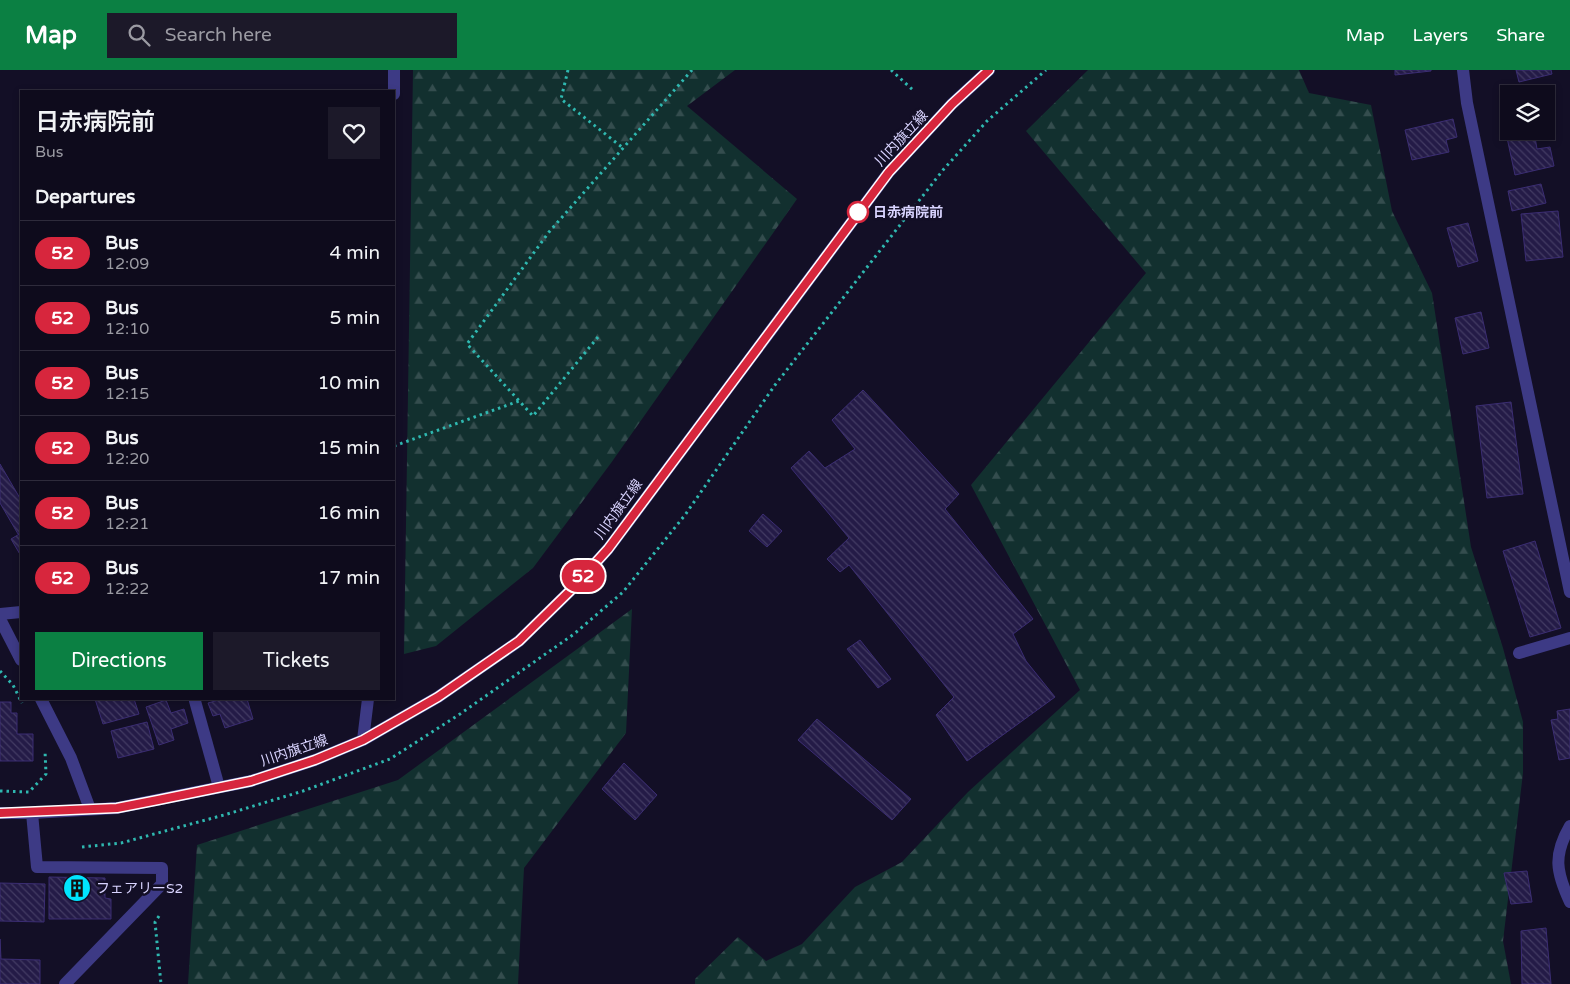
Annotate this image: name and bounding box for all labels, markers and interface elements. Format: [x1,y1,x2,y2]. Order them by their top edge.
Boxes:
search box [107,13,457,58]
text: Map [25,21,77,50]
icon: search [125,21,153,49]
text: Search here [165,24,272,46]
text: Map [1346,24,1385,46]
text: Layers [1413,24,1468,46]
text: Share [1496,24,1545,46]
map controls [1500,85,1555,140]
button: layers [1500,85,1555,140]
button: heart [328,107,380,159]
street label: 川内旗立線 [871,107,931,170]
text: 日赤病院前 [35,108,155,137]
text: Bus [35,142,63,162]
text: Departures [35,186,135,208]
marker: 日赤病院前 [847,201,869,223]
place label: 日赤病院前 [873,204,943,221]
text: Bus [105,232,139,254]
text: 52 [51,242,74,264]
text: 4 min [329,242,380,264]
text: 12:09 [105,254,149,274]
text: Bus [105,297,139,319]
text: 52 [51,307,74,329]
text: 5 min [329,307,380,329]
text: 12:10 [105,319,149,339]
text: Bus [105,362,139,384]
text: 52 [51,372,74,394]
text: 10 min [317,372,380,394]
text: 12:15 [105,384,149,404]
text: Bus [105,427,139,449]
text: 52 [51,437,74,459]
text: 15 min [317,437,380,459]
text: 12:20 [105,449,149,469]
street label: 川内旗立線 [591,476,646,543]
text: Bus [105,492,139,514]
text: 52 [51,502,74,524]
text: 16 min [317,502,380,524]
text: 12:21 [105,514,149,534]
text: Bus [105,557,139,579]
line badge: 52 [560,560,606,592]
text: 52 [572,565,594,587]
text: 52 [51,567,74,589]
text: 17 min [317,567,380,589]
text: 12:22 [105,579,149,599]
button: Directions [35,632,203,690]
button: Tickets [213,632,380,690]
street label: 川内旗立線 [258,731,330,770]
building icon: フェアリーS2 [62,873,92,903]
place label: フェアリーS2 [96,880,183,897]

